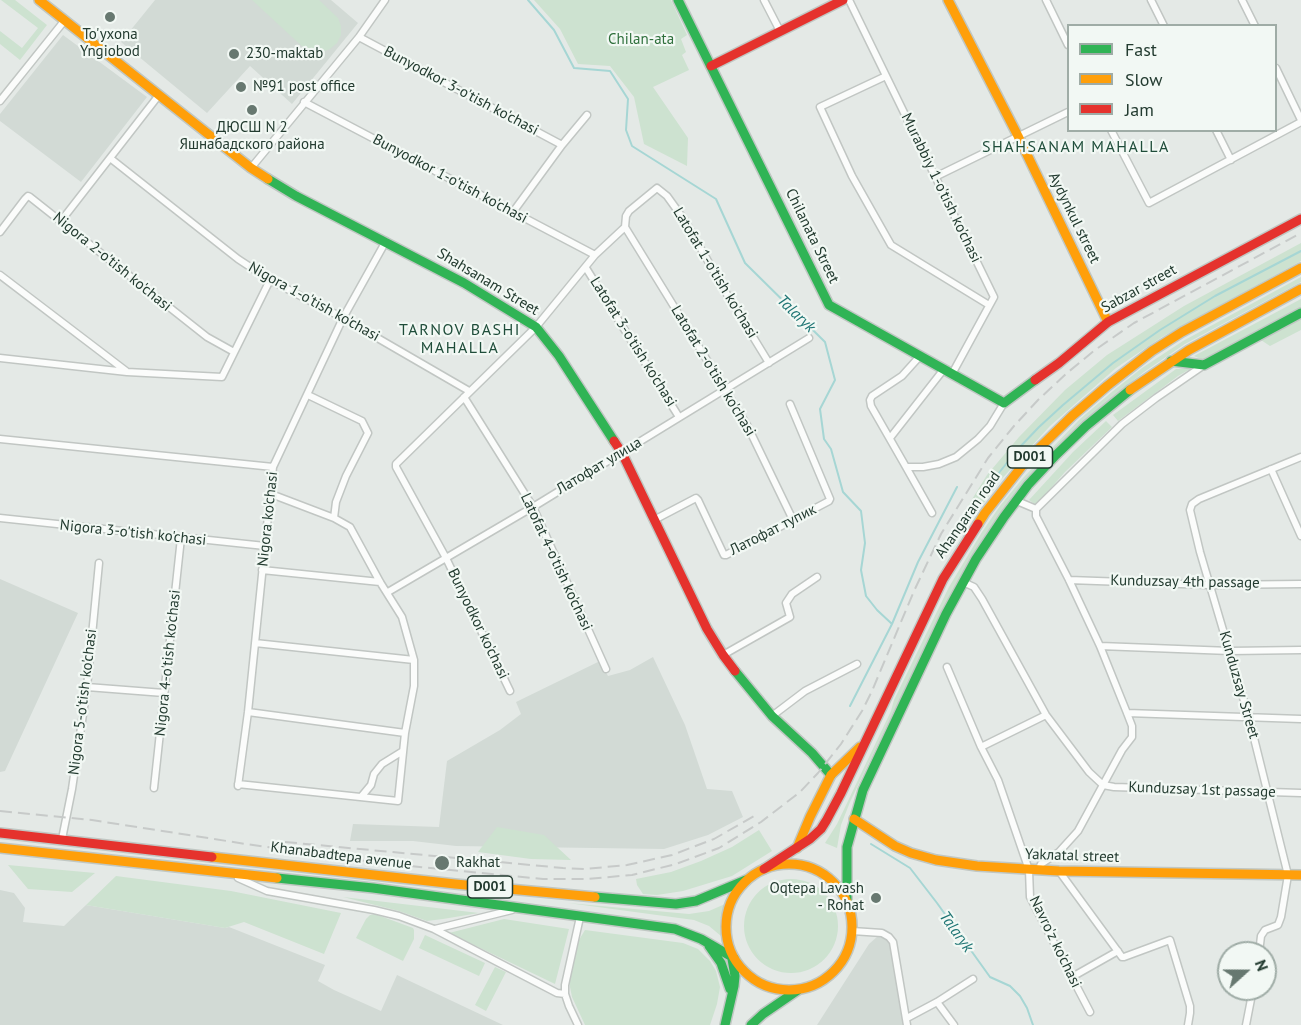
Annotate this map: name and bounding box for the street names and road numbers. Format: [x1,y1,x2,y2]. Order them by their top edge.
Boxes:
street label: Bunyodkor 3-o'tish ko'chasi [381,43,541,139]
street label: Murabbiy 1-o'tish ko'chasi [897,110,985,266]
street label: Bunyodkor 1-o'tish ko'chasi [370,131,530,227]
street label: Aydynkul street [1044,170,1104,266]
street label: Chilanata Street [781,186,843,286]
street label: Latofat 1-o'tish ko'chasi [669,204,761,342]
street label: Nigora 2-o'tish ko'chasi [49,209,175,315]
street label: Shahsanam Street [434,244,542,320]
street label: Nigora 1-o'tish ko'chasi [245,258,383,346]
street label: Sabzar street [1098,261,1180,317]
street label: Latofat 3-o'tish ko'chasi [586,274,680,410]
street label: Latofat 2-o'tish ko'chasi [667,302,759,440]
street label: Латофат улица [553,433,645,499]
road number: D001 [1008,446,1052,468]
street label: Ahangaran road [932,468,1004,562]
street label: Nigora ko'chasi [254,471,282,567]
street label: Latofat 4-o'tish ko'chasi [516,490,596,634]
street label: Латофат тупик [727,501,819,559]
street label: Nigora 3-o'tish ko'chasi [59,516,207,550]
street label: Bunyodkor ko'chasi [443,566,513,682]
street label: Kunduzsay 4th passage [1110,572,1260,592]
street label: Nigora 4-o'tish ko'chasi [151,589,185,737]
street label: Nigora 5-o'tish ko'chasi [65,628,101,776]
street label: Kunduzsay Street [1215,629,1263,741]
street label: Kunduzsay 1st passage [1128,778,1276,802]
street label: Khanabadtepa avenue [269,838,413,874]
street label: Yakлatal street [1024,845,1120,867]
road number: D001 [468,876,512,898]
street label: Navro'z ko'chasi [1025,893,1085,991]

